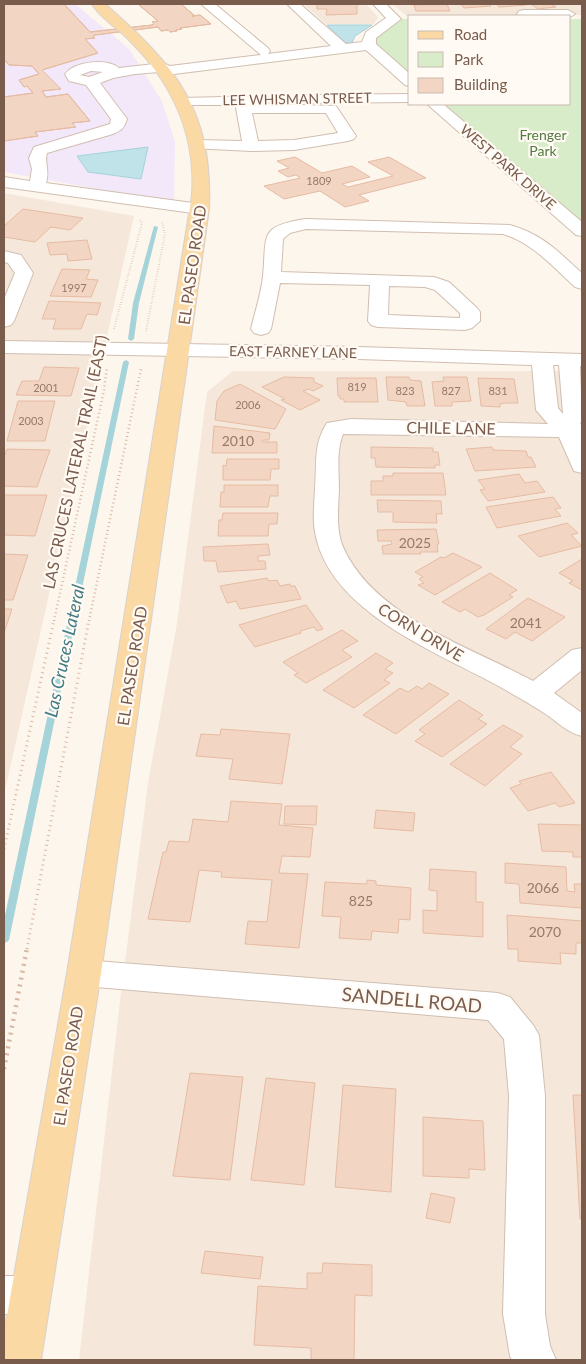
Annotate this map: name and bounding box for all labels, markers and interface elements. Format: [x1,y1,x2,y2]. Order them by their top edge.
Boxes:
legend [408,15,571,105]
text: Road [454,25,487,43]
text: Park [454,50,484,68]
text: Building [454,75,507,93]
street label: LEE WHISMAN STREET [222,89,372,108]
street label: WEST PARK DRIVE [457,120,560,213]
park label: Frenger Park [520,126,566,159]
house number: 1809 [306,174,332,187]
street label: EL PASEO ROAD [174,204,209,326]
house number: 1997 [61,281,87,294]
street label: LAS CRUCES LATERAL TRAIL (EAST) [38,333,111,591]
street label: EAST FARNEY LANE [229,342,357,361]
house number: 819 [347,380,367,393]
house number: 2001 [33,381,59,394]
house number: 823 [395,384,415,397]
house number: 827 [441,384,461,397]
house number: 831 [488,384,508,397]
house number: 2006 [235,398,261,411]
house number: 2003 [18,414,44,427]
street label: CHILE LANE [406,417,496,438]
house number: 2010 [222,432,254,449]
house number: 2025 [399,534,431,551]
water label: Las Cruces Lateral [39,583,89,719]
street label: CORN DRIVE [375,599,467,665]
street label: EL PASEO ROAD [113,605,150,727]
house number: 2041 [510,614,542,631]
house number: 2066 [527,879,559,896]
house number: 825 [349,892,373,909]
house number: 2070 [529,923,561,940]
street label: SANDELL ROAD [341,982,483,1017]
street label: EL PASEO ROAD [49,1005,86,1127]

